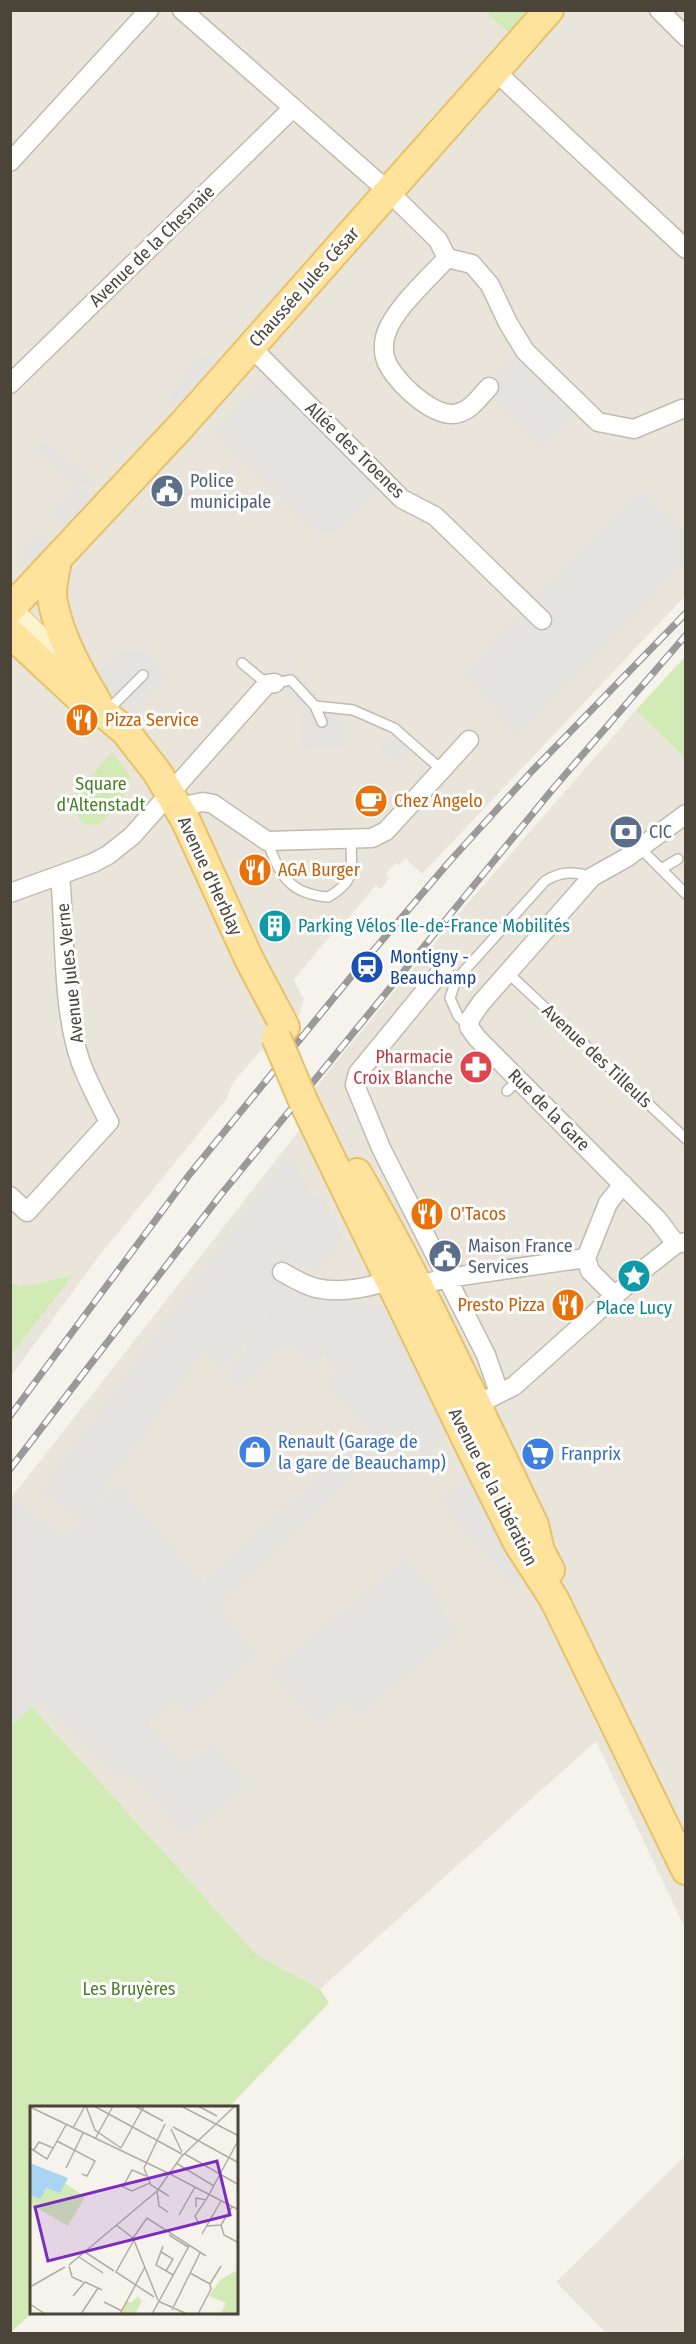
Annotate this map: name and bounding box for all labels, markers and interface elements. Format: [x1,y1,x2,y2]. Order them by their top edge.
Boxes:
street label: Avenue de la Chesnaie [85,181,219,311]
street label: Chaussée Jules César [244,222,364,352]
street label: Allée des Troenes [301,397,409,503]
place label: Police municipale [190,470,271,513]
public building icon: Police municipale [149,473,185,509]
restaurant icon: Pizza Service [64,702,100,738]
place label: Pizza Service [105,709,199,731]
park label: Square d'Altenstadt [57,773,145,816]
cafe icon: Chez Angelo [353,783,389,819]
place label: Chez Angelo [394,790,483,812]
street label: Avenue d'Herblay [173,813,247,939]
bank icon: CIC [608,814,644,850]
place label: CIC [649,821,672,843]
restaurant icon: AGA Burger [237,852,273,888]
place label: AGA Burger [278,859,361,881]
street label: Avenue Jules Verne [52,902,88,1044]
building icon: Parking Vélos Ile-de-France Mobilités [257,908,293,944]
place label: Parking Vélos Ile-de-France Mobilités [298,915,570,937]
place label: Montigny - Beauchamp [390,946,476,989]
station icon: Montigny - Beauchamp [349,949,385,985]
street label: Avenue des Tilleuls [538,1000,657,1113]
place label: Pharmacie Croix Blanche [353,1046,453,1089]
pharmacy icon: Pharmacie Croix Blanche [458,1049,494,1085]
street label: Rue de la Gare [504,1065,595,1156]
restaurant icon: O'Tacos [409,1196,445,1232]
place label: O'Tacos [450,1203,506,1225]
place label: Maison France Services [468,1235,573,1278]
public building icon: Maison France Services [427,1238,463,1274]
place icon: Place Lucy [616,1258,652,1294]
restaurant icon: Presto Pizza [550,1287,586,1323]
place label: Presto Pizza [458,1294,545,1316]
place label: Place Lucy [596,1297,672,1319]
street label: Avenue de la Libération [444,1405,542,1569]
place label: Renault (Garage de la gare de Beauchamp) [278,1431,446,1474]
shop icon: Renault (Garage de la gare de Beauchamp) [237,1434,273,1470]
supermarket icon: Franprix [520,1436,556,1472]
place label: Franprix [561,1443,621,1465]
park label: Les Bruyères [82,1978,176,2000]
inset map [30,2106,238,2314]

